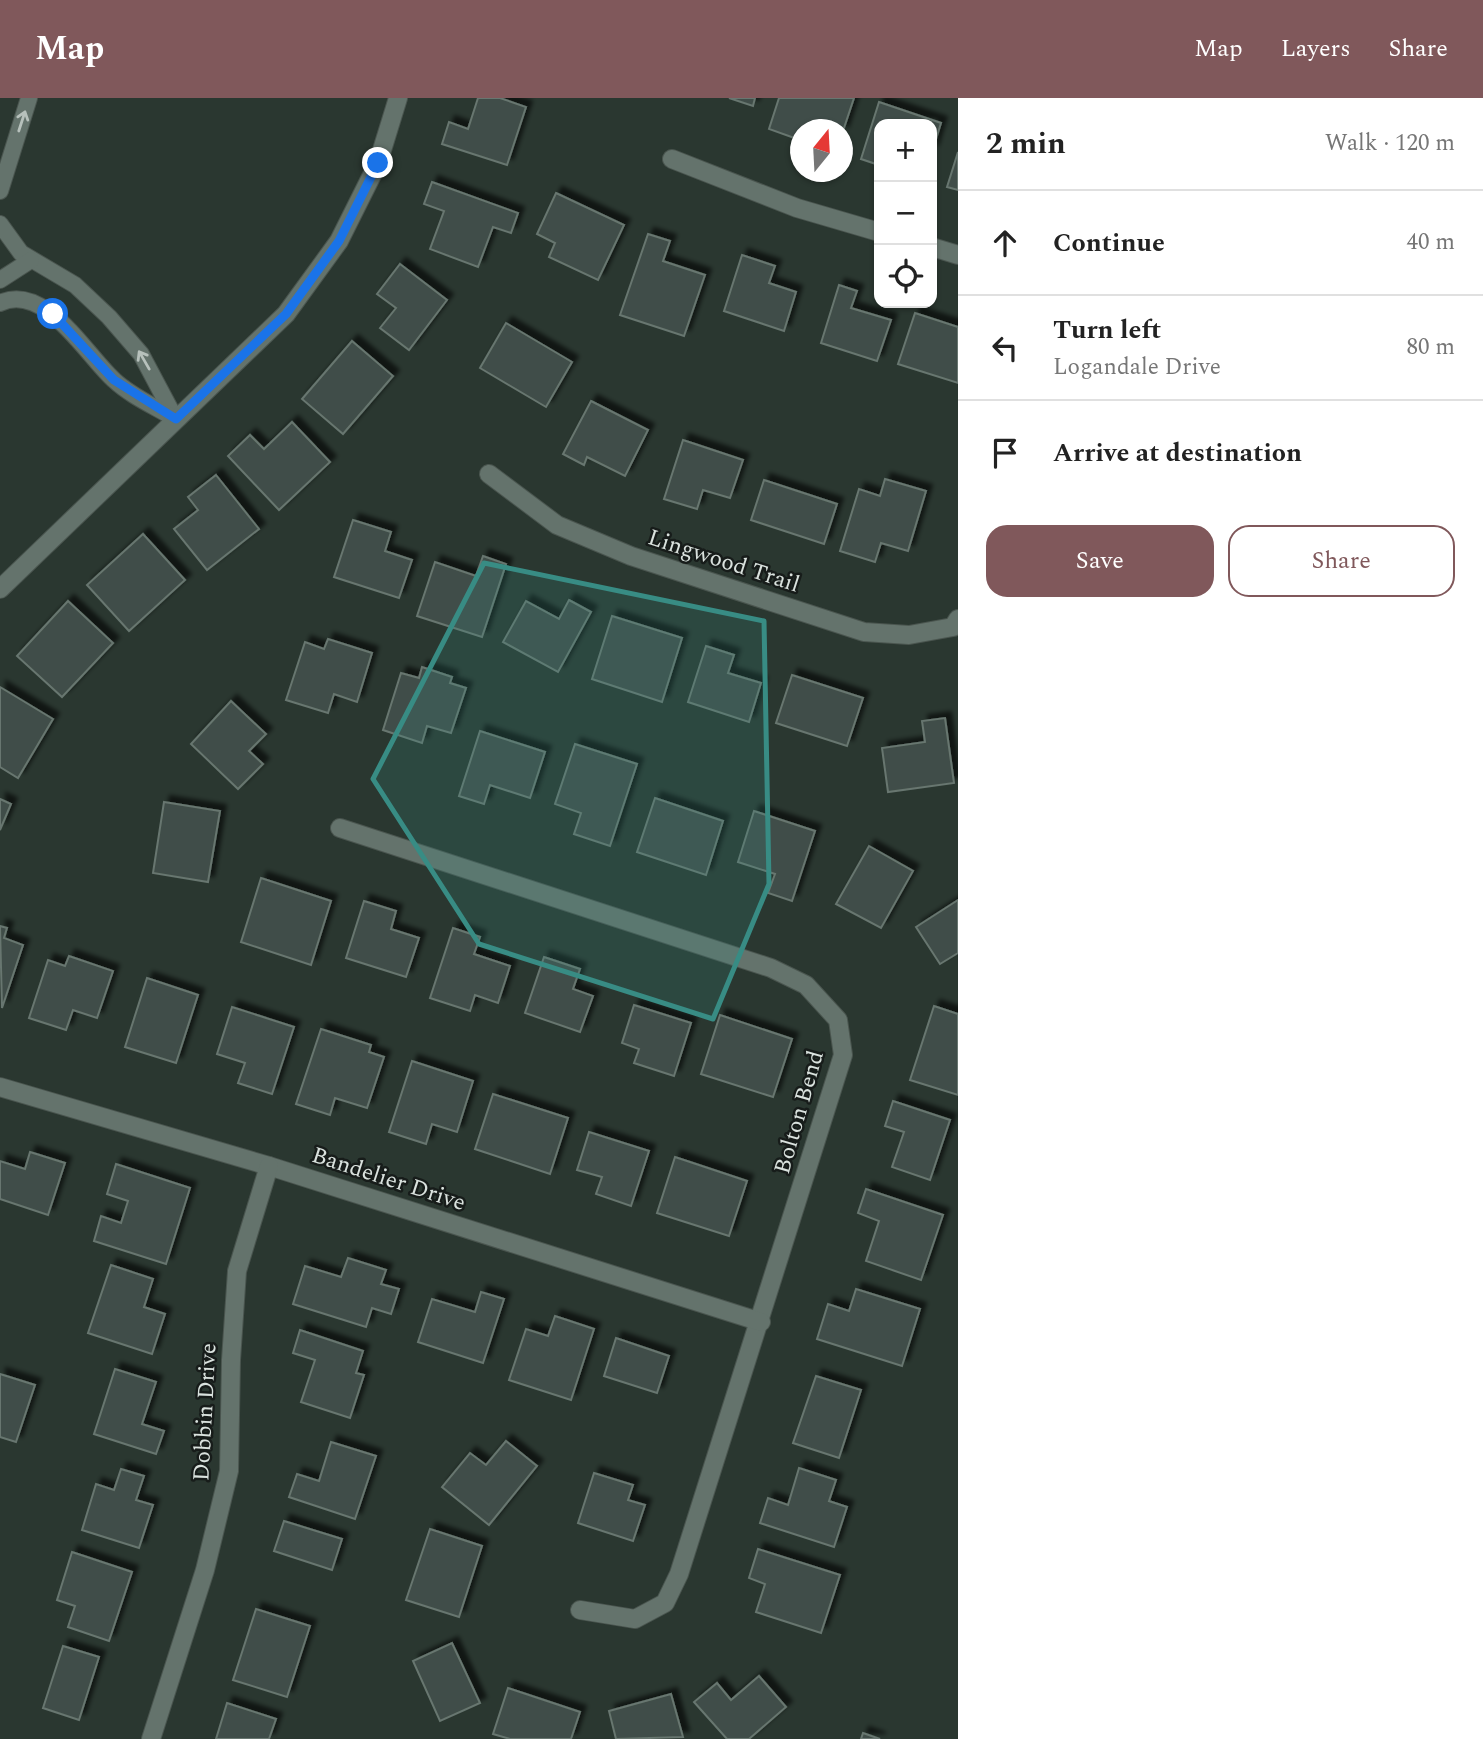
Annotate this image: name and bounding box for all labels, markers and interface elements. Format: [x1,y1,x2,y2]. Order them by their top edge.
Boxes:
text: Map [35,24,104,74]
text: Map [1194,31,1243,67]
text: Layers [1281,31,1351,67]
text: Share [1389,31,1448,67]
one-way arrow [17,111,29,133]
north arrow [790,119,853,182]
map controls [874,119,937,308]
button: + [874,119,937,182]
text: 2 min [986,121,1066,167]
text: Walk · 120 m [1325,126,1455,161]
route end [362,147,393,178]
button: − [874,182,937,245]
text: Continue [1053,223,1165,263]
icon: ahead [986,224,1024,262]
text: 40 m [1406,225,1455,260]
button: locate [874,245,937,308]
route start [37,298,68,329]
text: Turn left [1053,310,1161,350]
icon: left [986,329,1024,367]
text: 80 m [1406,330,1455,365]
one-way arrow [136,350,150,370]
text: Logandale Drive [1053,350,1221,385]
text: Arrive at destination [1053,433,1302,473]
icon: arrive [986,434,1024,472]
street label: Lingwood Trail [643,520,804,602]
button: Save [986,525,1214,597]
button: Share [1228,525,1455,597]
street label: Bolton Bend [765,1046,834,1178]
street label: Bandelier Drive [307,1138,470,1221]
street label: Dobbin Drive [184,1342,227,1482]

